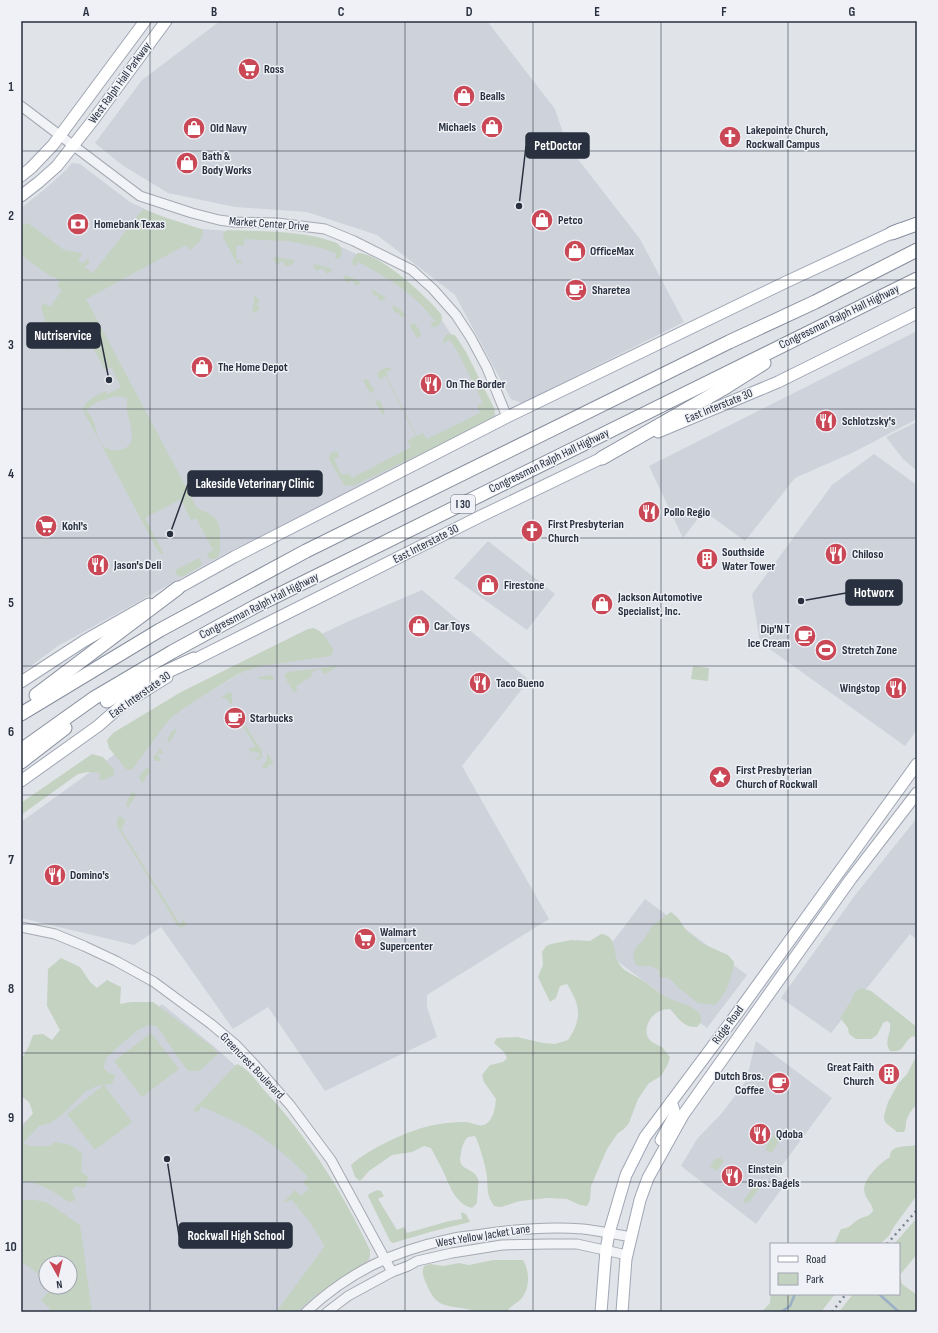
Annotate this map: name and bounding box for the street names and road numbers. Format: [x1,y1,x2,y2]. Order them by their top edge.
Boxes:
street label: West Ralph Hall Parkway [85,39,155,127]
street label: Market Center Drive [228,214,310,234]
street label: Congressman Ralph Hall Highway [776,281,902,353]
street label: East Interstate 30 [683,386,755,426]
street label: Congressman Ralph Hall Highway [486,425,612,497]
road number: I 30 [451,495,475,513]
street label: East Interstate 30 [391,521,461,567]
street label: Congressman Ralph Hall Highway [197,569,321,643]
street label: East Interstate 30 [106,668,174,722]
street label: Ridge Road [709,1003,747,1047]
street label: Greencrest Boulevard [217,1030,287,1102]
street label: West Yellow Jacket Lane [435,1221,531,1251]

